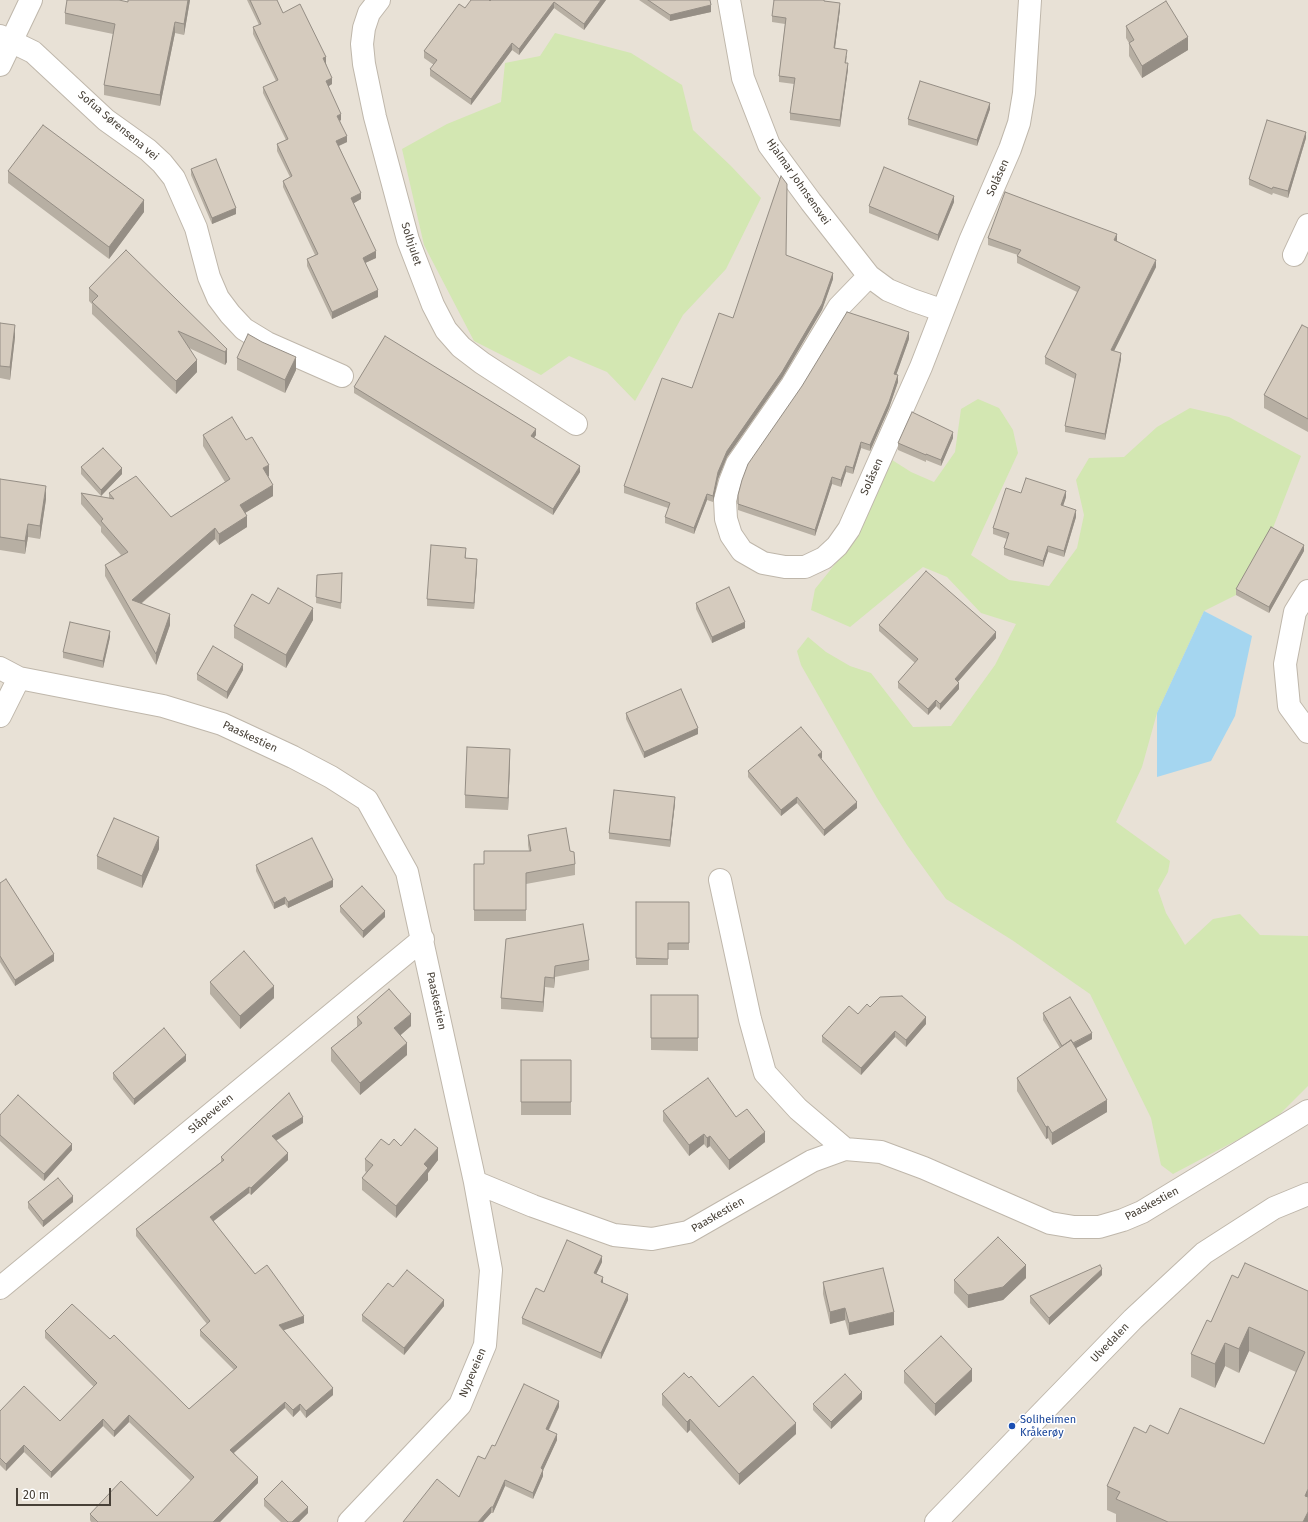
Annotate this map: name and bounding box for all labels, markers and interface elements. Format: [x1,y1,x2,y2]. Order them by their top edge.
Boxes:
street label: Sofua Sørensena vei [75,88,161,164]
street label: Hjalmar Johnsensvei [763,136,833,228]
street label: Solåsen [984,157,1012,199]
street label: Solhjulet [398,221,424,267]
street label: Solåsen [858,456,886,498]
street label: Paaskestien [221,719,279,755]
street label: Paaskestien [423,971,449,1031]
street label: Slåpeveien [186,1091,236,1137]
street label: Paaskestien [1123,1184,1181,1224]
street label: Paaskestien [689,1195,747,1235]
street label: Ulvedalen [1088,1320,1132,1366]
street label: Nypeveien [457,1346,489,1400]
place label: Soliheimen Kråkerøy [1020,1413,1076,1439]
marker: Soliheimen Kråkerøy [1007,1421,1017,1431]
scale bar [18,1480,113,1506]
text: 20 m [23,1488,49,1502]

